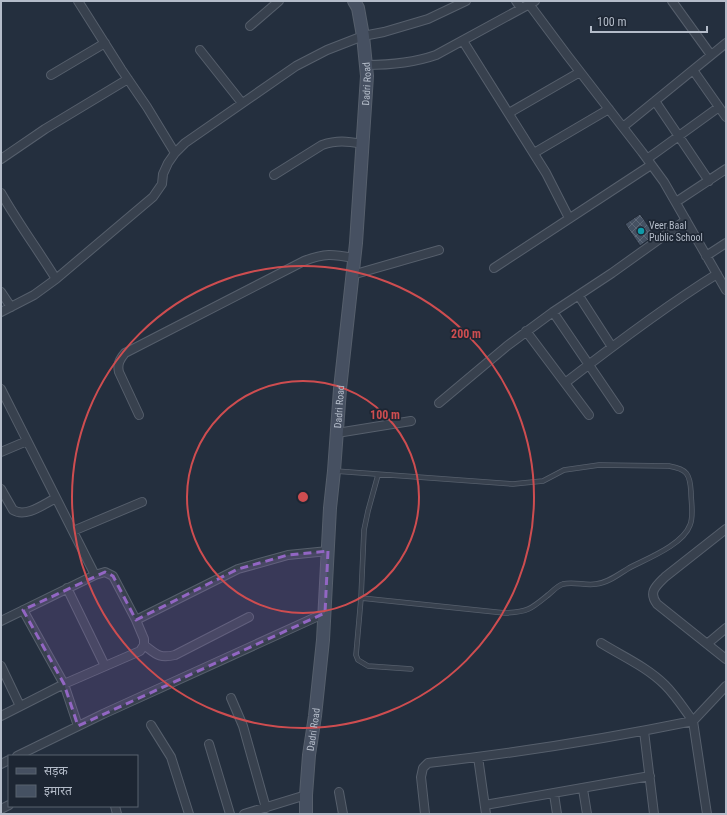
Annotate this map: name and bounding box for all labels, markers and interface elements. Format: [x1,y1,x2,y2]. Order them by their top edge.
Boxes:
scale bar [591,8,707,34]
text: 100 m [597,15,627,29]
street label: Dadri Road [360,62,373,106]
place label: Veer Baal Public School [649,220,703,243]
marker: Veer Baal Public School [636,226,646,236]
text: 200 m [451,327,481,341]
street label: Dadri Road [332,384,346,429]
text: 100 m [370,408,400,422]
centre of rings [296,490,310,504]
street label: Dadri Road [304,707,321,752]
legend [8,755,138,807]
text: सड़क [44,764,69,778]
text: इमारत [44,784,73,798]

